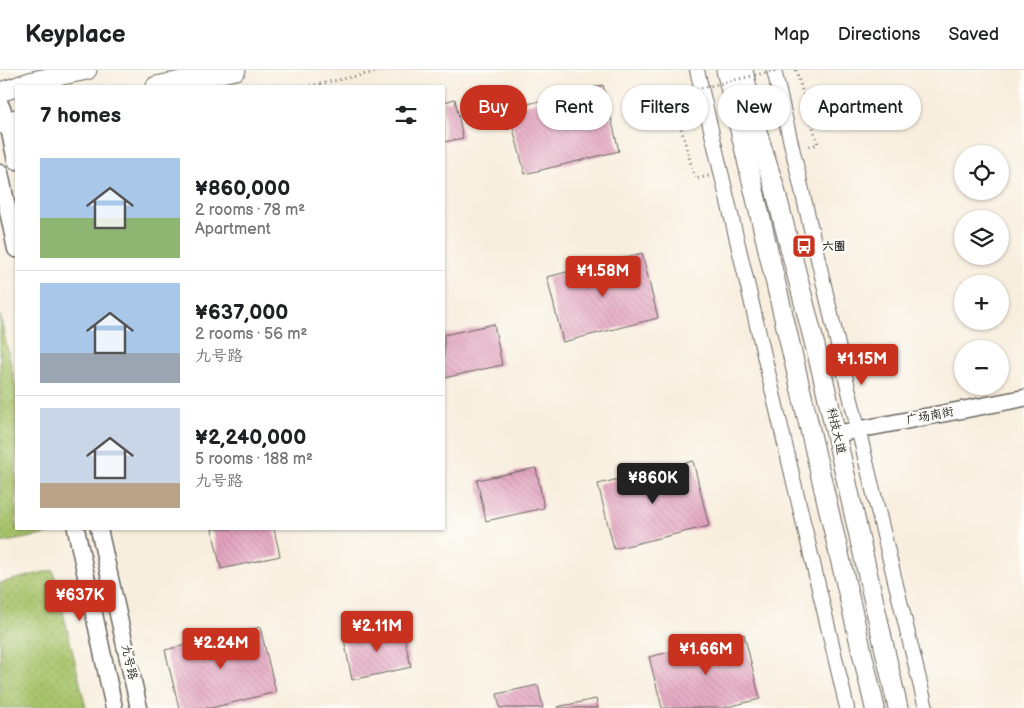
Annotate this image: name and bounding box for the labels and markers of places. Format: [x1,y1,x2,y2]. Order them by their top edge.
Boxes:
bus stop icon: 六圈 [791,233,817,259]
place label: 六圈 [822,239,846,254]
pin: ¥1.58M [562,256,644,298]
pin: ¥1.15M [821,344,903,386]
pin: ¥860K [618,462,688,505]
pin: ¥637K [45,580,115,622]
pin: ¥2.11M [336,610,418,653]
pin: ¥2.24M [180,628,262,670]
pin: ¥1.66M [665,634,747,676]

